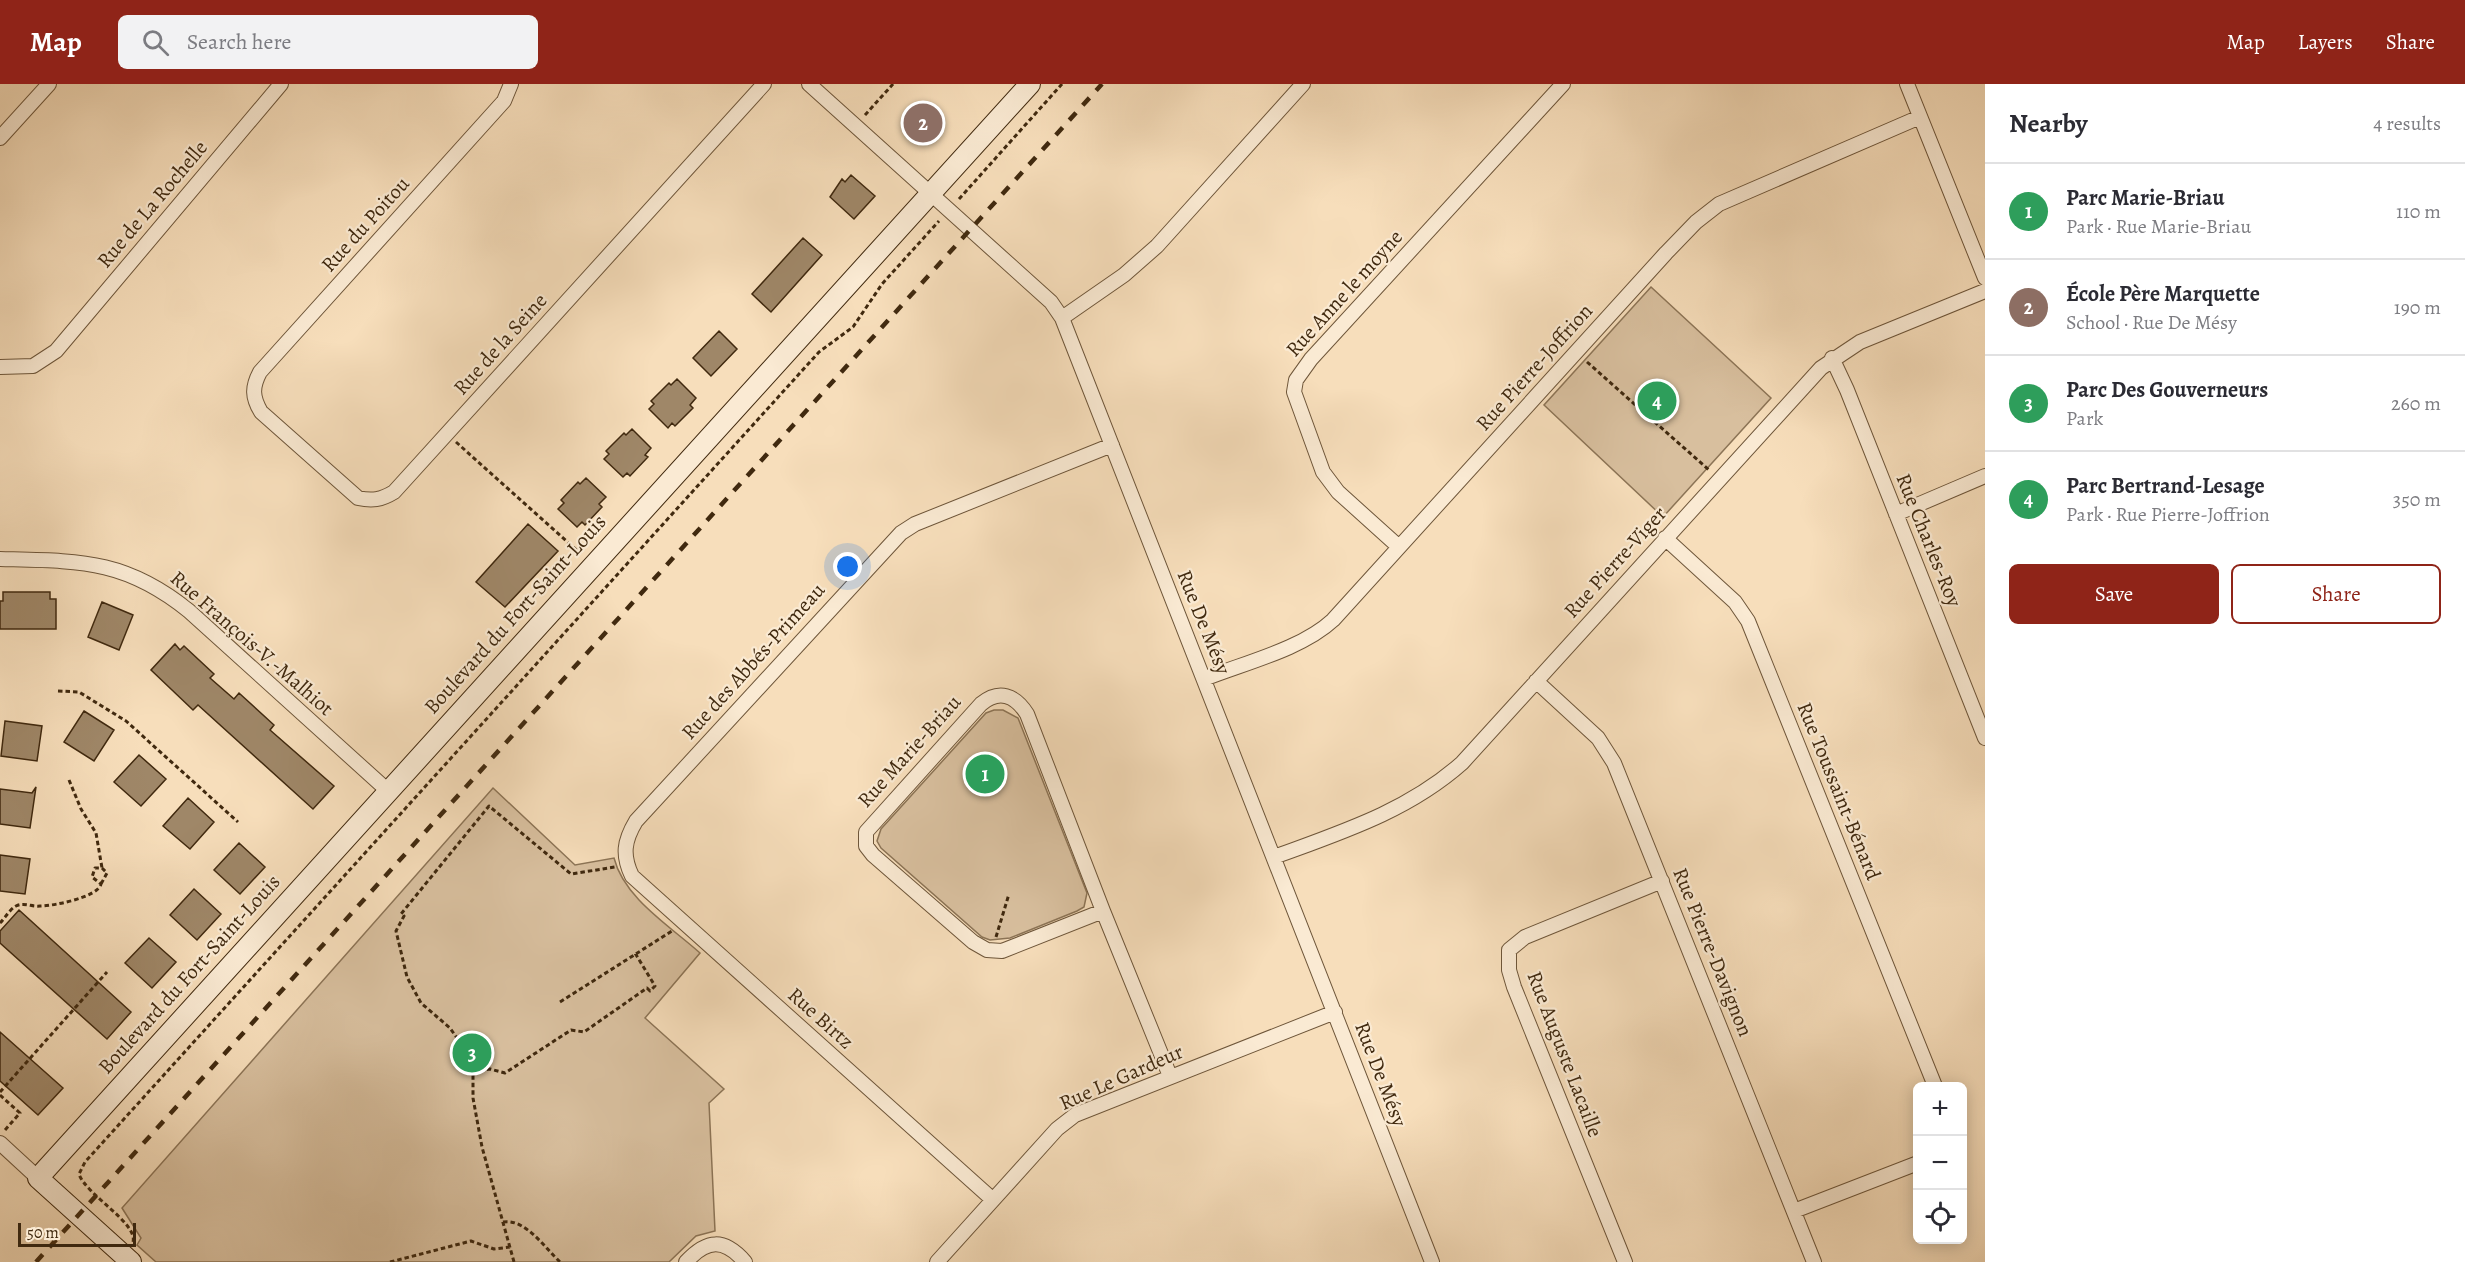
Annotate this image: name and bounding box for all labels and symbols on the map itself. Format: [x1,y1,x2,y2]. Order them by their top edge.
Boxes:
pin: 2 [904,100,942,146]
street label: Rue de La Rochelle [90,134,214,274]
street label: Rue du Poitou [315,170,416,278]
street label: Rue Anne le moyne [1279,223,1409,363]
street label: Rue de la Seine [447,287,553,401]
street label: Rue Pierre-Joffrion [1469,297,1599,437]
pin: 4 [1638,378,1676,424]
street label: Rue Charles-Roy [1890,469,1969,611]
street label: Rue Pierre-Viger [1557,500,1673,624]
street label: Boulevard du Fort-Saint-Louis [418,508,612,720]
your location [833,552,862,581]
street label: Rue François-V.-Malhiot [164,564,340,722]
street label: Rue De Mésy [1170,566,1238,679]
street label: Rue des Abbés-Primeau [675,576,831,745]
street label: Rue Marie-Briau [851,688,968,813]
street label: Rue Toussaint-Bénard [1790,698,1888,885]
pin: 1 [966,752,1004,796]
street label: Rue Pierre-Davignon [1666,863,1760,1041]
street label: Boulevard du Fort-Saint-Louis [92,868,286,1080]
street label: Rue Auguste Lacaille [1520,967,1610,1141]
street label: Rue Birtz [782,981,860,1055]
street label: Rue De Mésy [1348,1018,1414,1131]
pin: 3 [452,1030,492,1076]
street label: Rue Le Gardeur [1055,1037,1187,1117]
scale bar [18,1220,136,1248]

